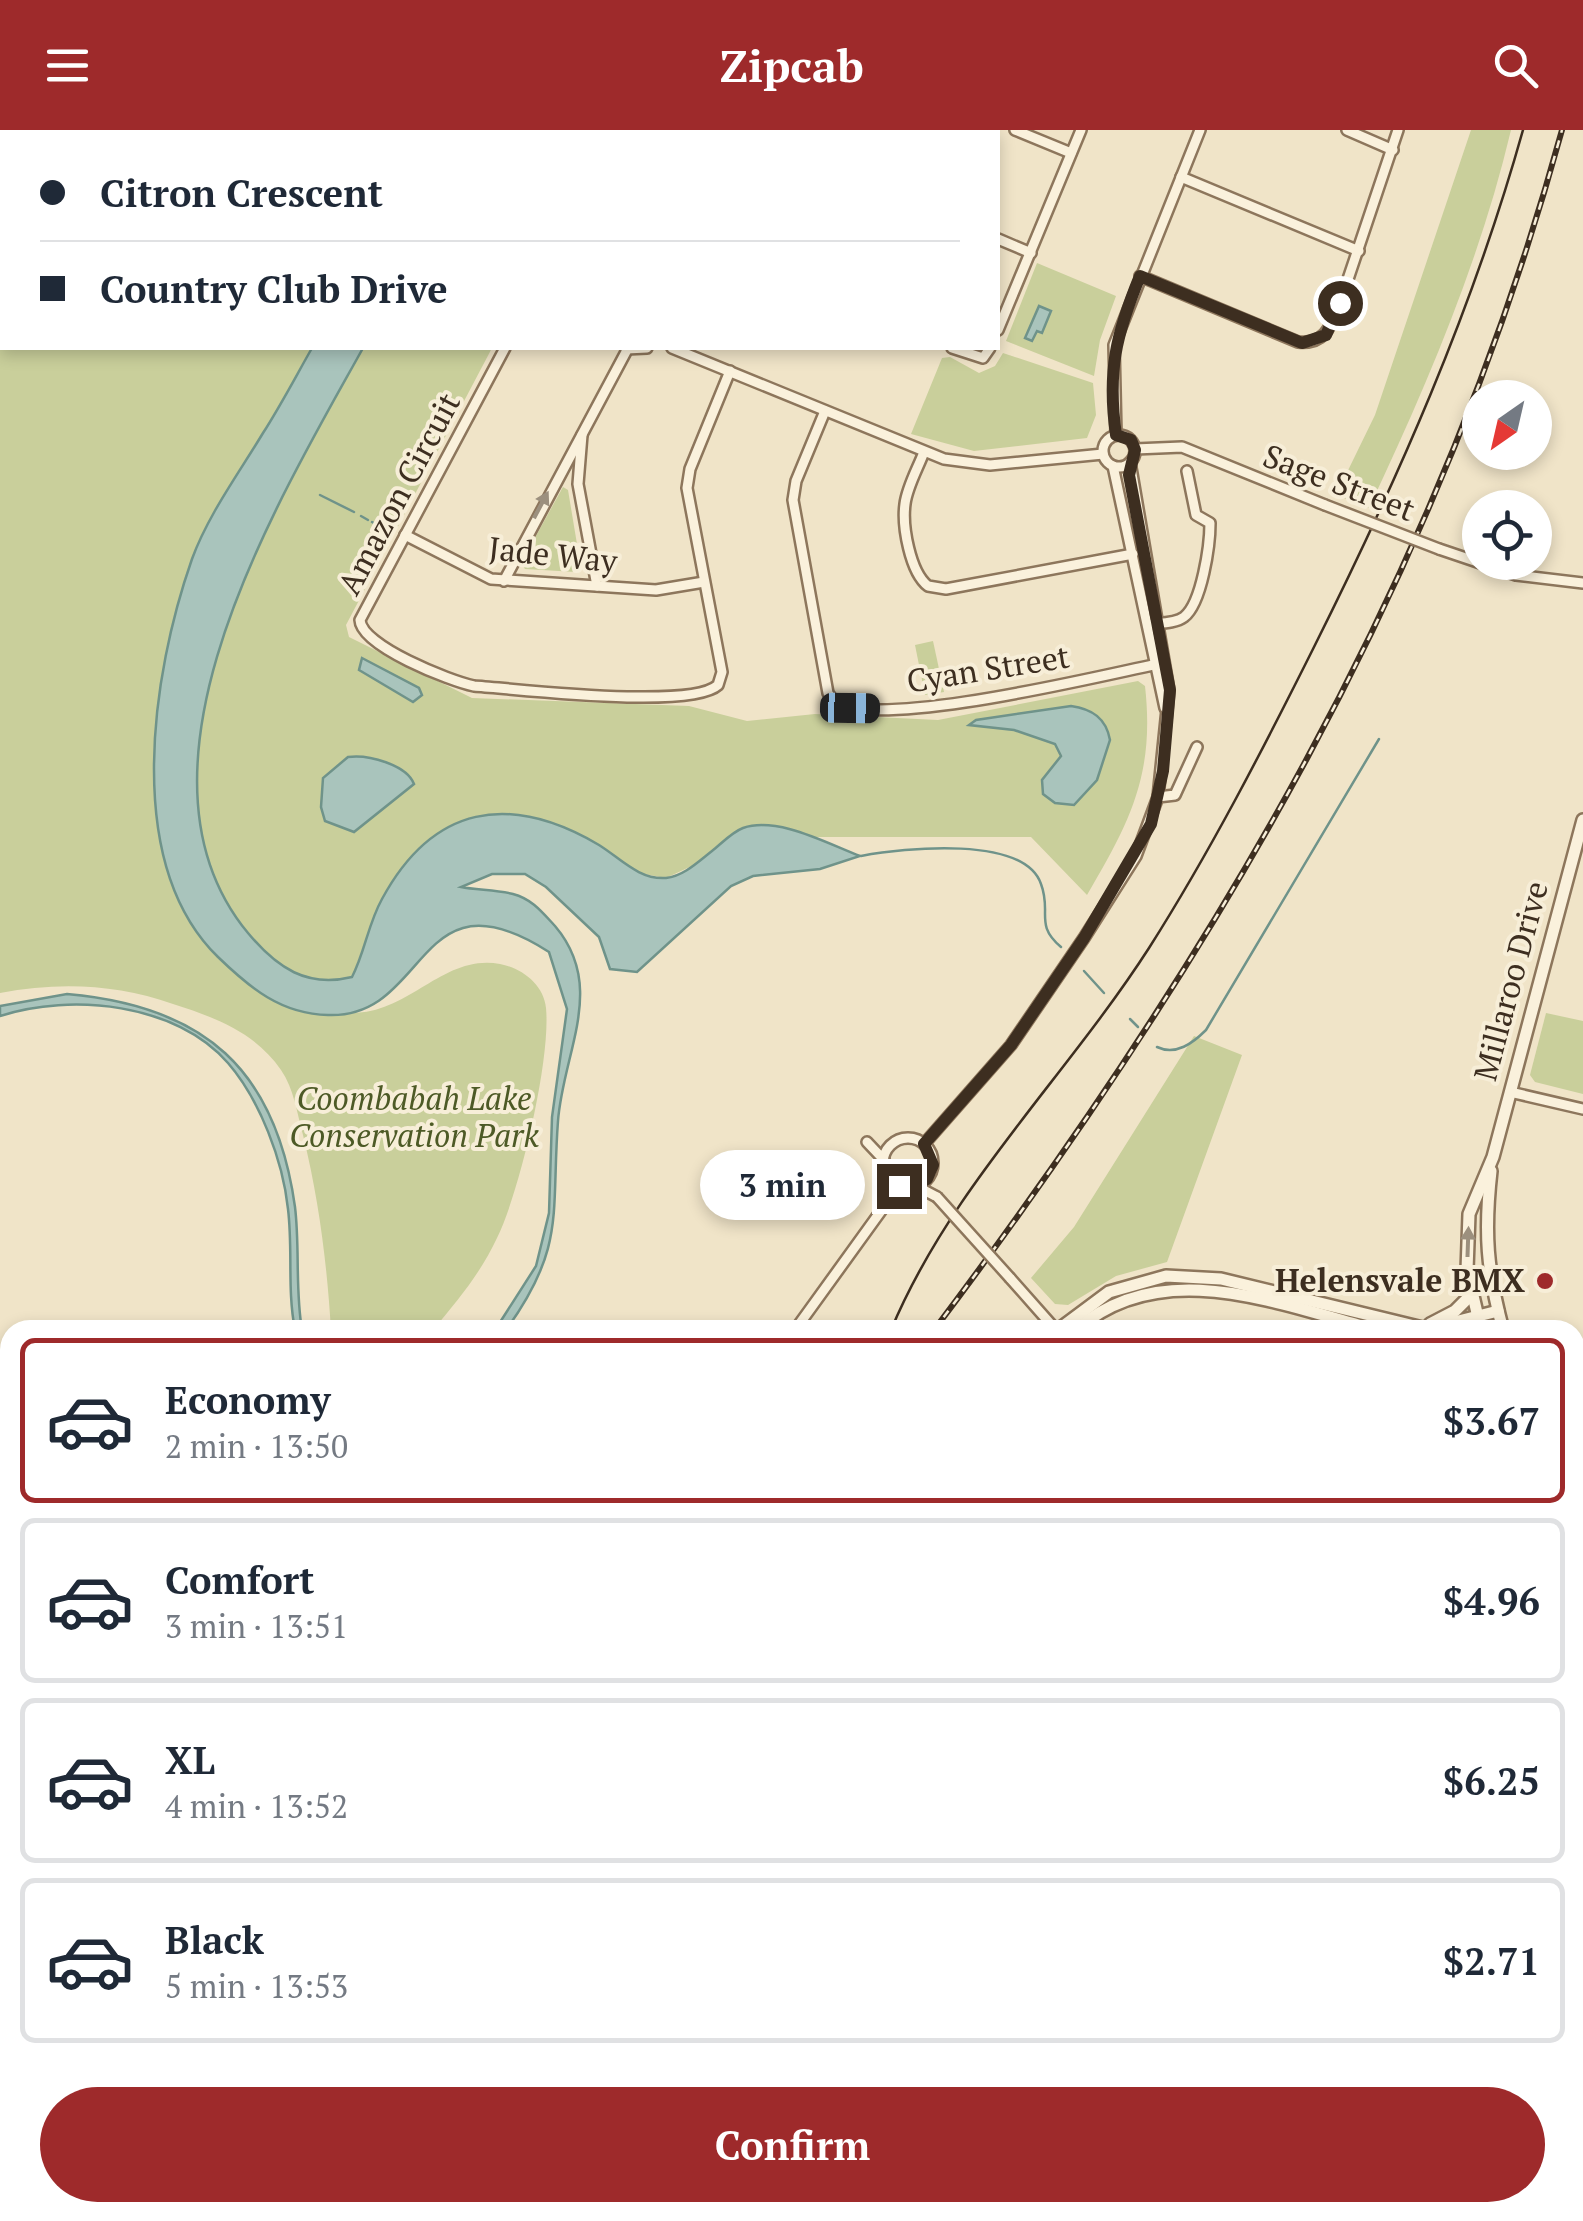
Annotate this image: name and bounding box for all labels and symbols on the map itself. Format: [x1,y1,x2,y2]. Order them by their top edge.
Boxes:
route start [1318,281,1363,326]
north arrow [1462,380,1552,470]
street label: Amazon Circuit [327,385,469,602]
street label: Sage Street [1257,434,1421,530]
one-way arrow [533,491,550,520]
street label: Jade Way [487,526,620,582]
street label: Cyan Street [903,634,1072,702]
car [820,692,880,724]
street label: Millaroo Drive [1463,877,1557,1085]
park label: Coombabah Lake Conservation Park [289,1077,539,1156]
callout: 3 min [699,1151,864,1221]
route end [877,1164,922,1209]
one-way arrow [1460,1226,1476,1258]
place label: Helensvale BMX [1275,1259,1526,1301]
marker: Helensvale BMX [1534,1270,1556,1292]

